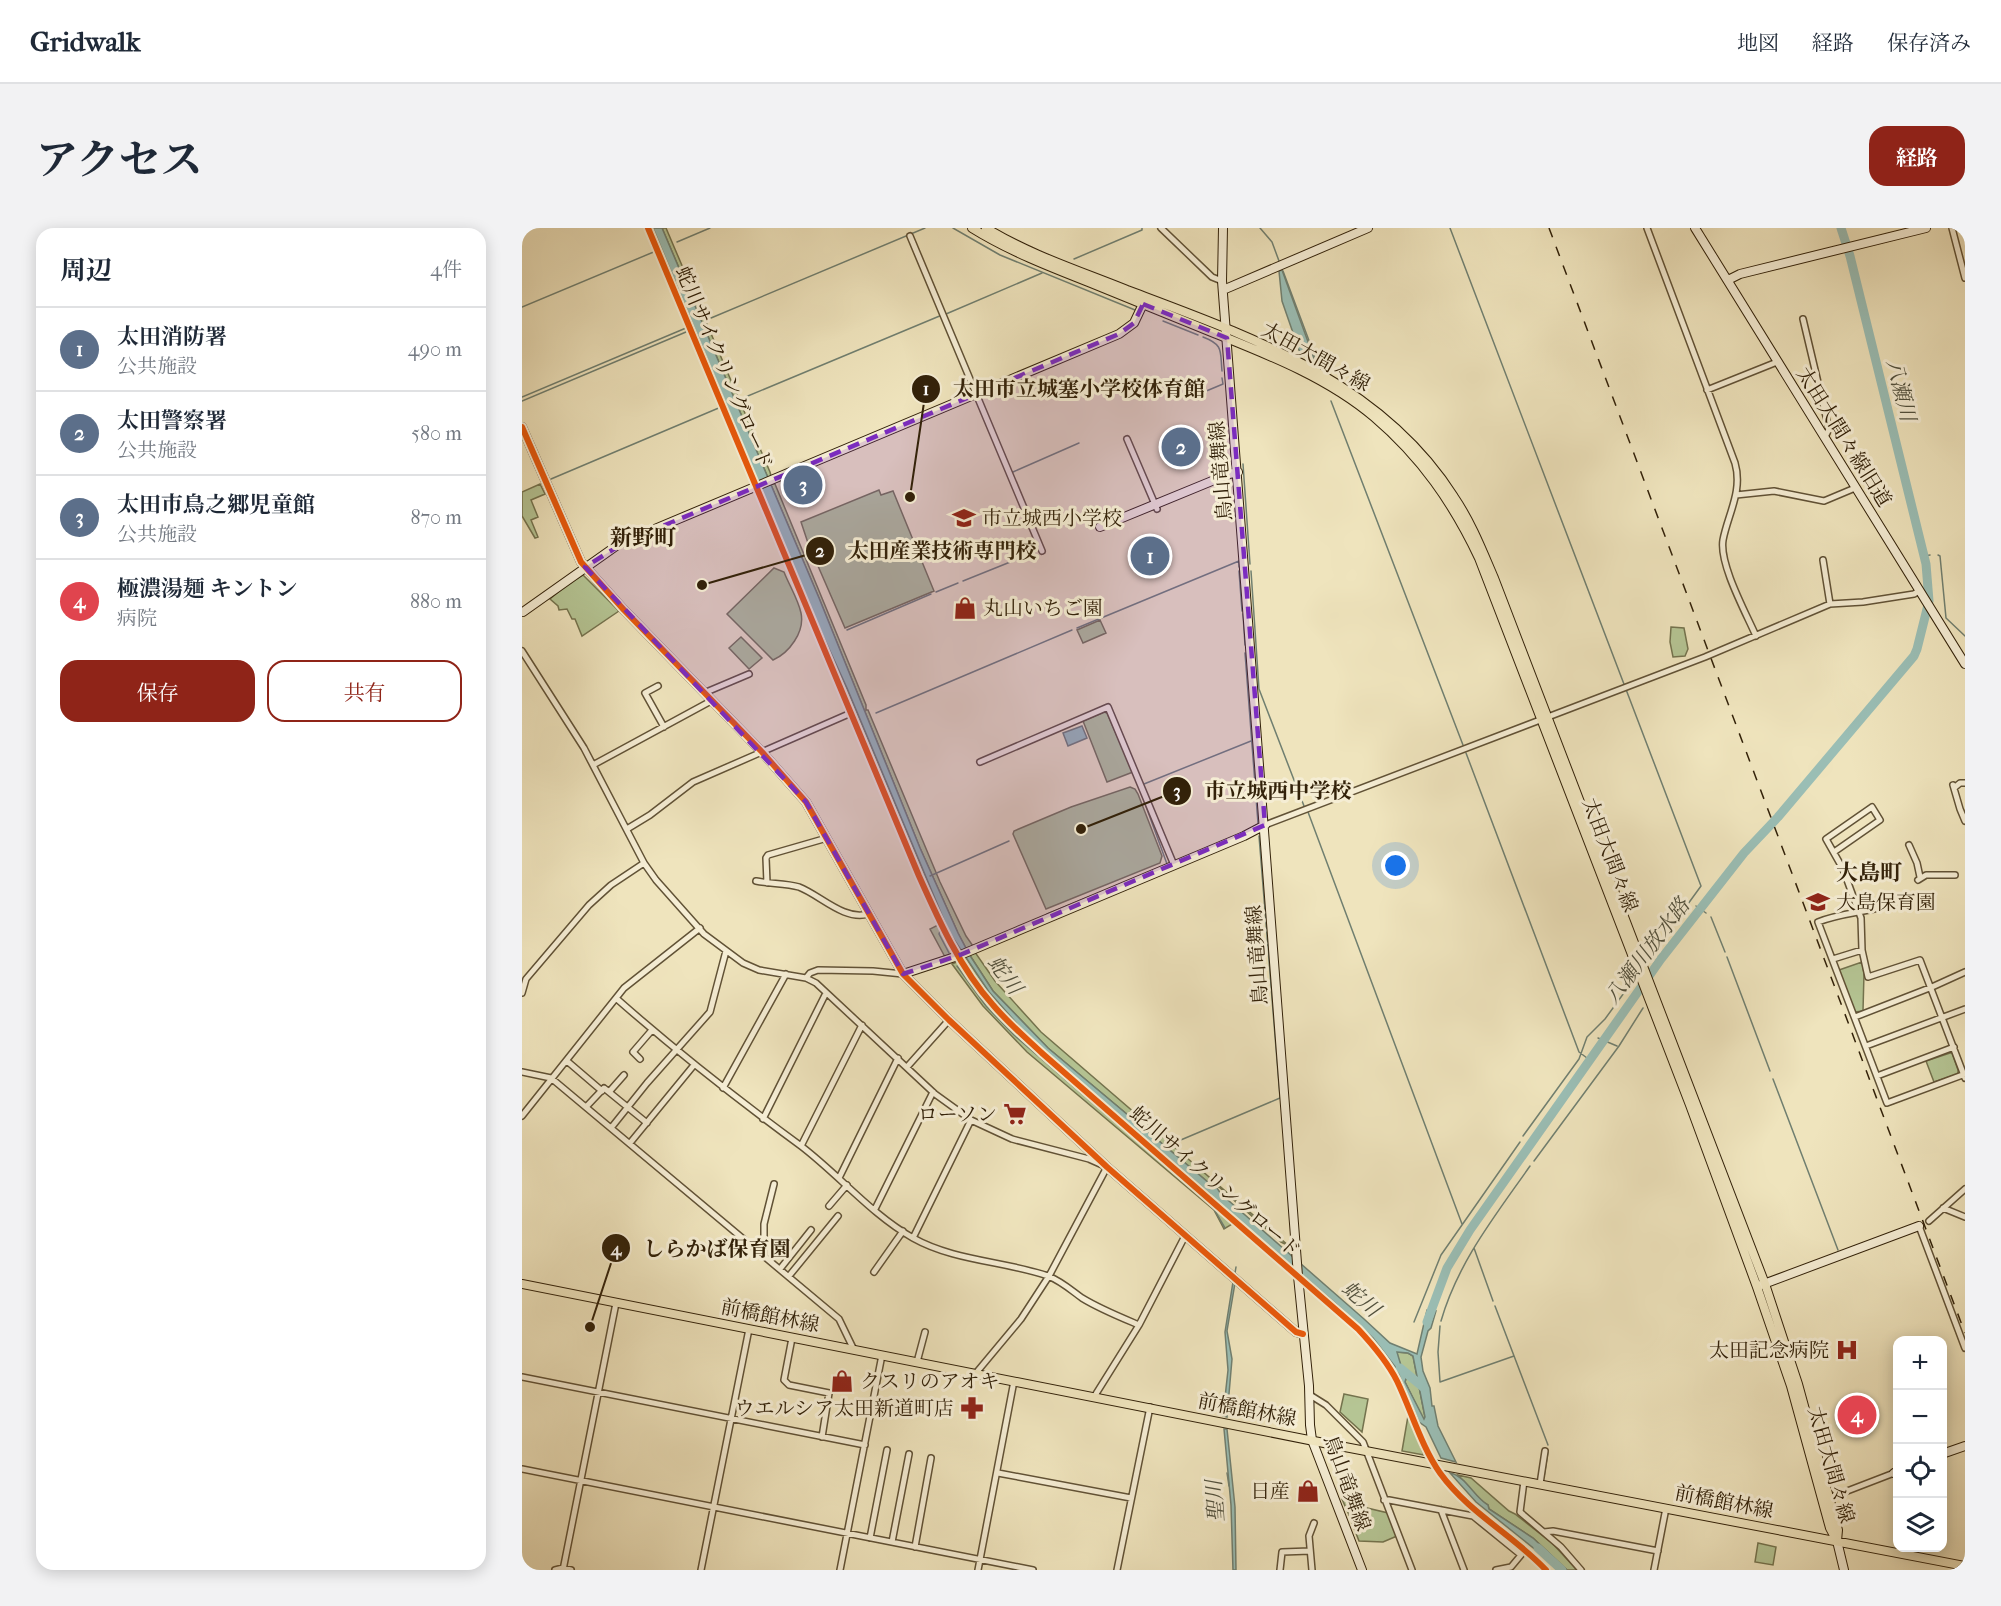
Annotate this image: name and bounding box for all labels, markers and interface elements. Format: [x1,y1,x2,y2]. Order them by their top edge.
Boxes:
text: Gridwalk [30,25,141,58]
text: 地図 [1737,31,1779,55]
text: 経路 [1812,31,1854,55]
text: 保存済み [1887,31,1971,55]
button: 経路 [1869,126,1965,186]
text: アクセス [36,136,203,185]
text: 周辺 [60,255,112,286]
text: 4件 [430,258,462,281]
street label: 蛇川サイクリングロード [671,263,777,473]
street label: 太田大間々線 [1258,318,1374,396]
text: 太田消防署 [117,324,227,350]
text: 1 [76,338,83,361]
text: 490 m [408,338,462,361]
text: 公共施設 [117,355,197,378]
water label: 八瀬川 [1882,357,1921,425]
street label: 太田大間々線旧道 [1792,363,1896,511]
callout: 太田市立城塞小学校体育館 [911,370,1217,409]
text: 太田市立城塞小学校体育館 [953,377,1205,401]
text: 1 [923,379,929,400]
text: 太田警察署 [117,408,227,434]
street label: 鳥山竜舞線 [1205,420,1237,522]
text: 2 [74,422,85,445]
text: 580 m [411,422,462,445]
pin: 2 [1162,424,1200,470]
text: 公共施設 [117,439,197,462]
pin: 3 [784,462,822,508]
text: 太田市鳥之郷児童館 [117,492,315,518]
school or university icon: 市立城西小学校 [951,505,977,531]
text: 3 [75,506,84,529]
text: 870 m [410,506,462,529]
place label: 市立城西小学校 [982,507,1122,530]
text: 公共施設 [117,523,197,546]
district label: 新野町 [610,525,676,551]
callout: 太田産業技術専門校 [805,532,1048,571]
pin: 1 [1130,534,1170,578]
text: 太田産業技術専門校 [848,539,1037,563]
text: 2 [815,541,825,562]
text: 極濃湯麺 キントン [117,576,298,602]
text: 4 [74,590,85,613]
text: 880 m [410,590,462,613]
shop icon: 丸山いちご園 [952,595,978,621]
place label: 丸山いちご園 [983,597,1103,620]
text: 病院 [117,607,157,630]
button: 保存 [60,660,255,722]
button: 共有 [267,660,462,722]
callout: 市立城西中学校 [1162,771,1363,810]
text: 市立城西中学校 [1205,779,1352,803]
text: 3 [1173,781,1181,802]
street label: 太田大間々線 [1578,795,1642,915]
your location [1381,851,1410,880]
district label: 大島町 [1836,860,1902,886]
school or university icon: 大島保育園 [1805,889,1831,915]
place label: 大島保育園 [1836,891,1936,914]
water label: 八瀬川放水路 [1600,892,1696,1009]
street label: 鳥山竜舞線 [1242,904,1272,1006]
water label: 蛇川 [983,951,1028,1001]
supermarket icon: ローソン [1002,1101,1028,1127]
street label: 蛇川サイクリングロード [1125,1102,1305,1262]
place label: ローソン [918,1103,997,1126]
callout: しらかば保育園 [601,1229,802,1268]
text: しらかば保育園 [644,1237,791,1261]
text: 4 [610,1239,623,1260]
water label: 蛇川 [1337,1276,1386,1323]
street label: 前橋館林線 [719,1295,821,1337]
map controls [1893,1336,1947,1552]
button: + [1893,1336,1947,1390]
hospital icon: 太田記念病院 [1834,1337,1860,1363]
place label: 太田記念病院 [1709,1339,1829,1362]
shop icon: クスリのアオキ [829,1368,855,1394]
place label: クスリのアオキ [860,1370,1000,1393]
street label: 前橋館林線 [1196,1389,1298,1431]
button: − [1893,1390,1947,1444]
pin: 4 [1838,1392,1876,1438]
pharmacy icon: ウエルシア太田新道町店 [959,1395,985,1421]
place label: ウエルシア太田新道町店 [735,1397,954,1420]
street label: 太田大間々線 [1803,1404,1859,1526]
street label: 鳥山竜舞線 [1319,1432,1375,1534]
button: locate [1893,1444,1947,1498]
water label: 聖川 [1201,1477,1228,1523]
shop icon: 日産 [1295,1478,1321,1504]
place label: 日産 [1250,1480,1290,1503]
street label: 前橋館林線 [1673,1481,1775,1523]
button: layers [1893,1498,1947,1552]

